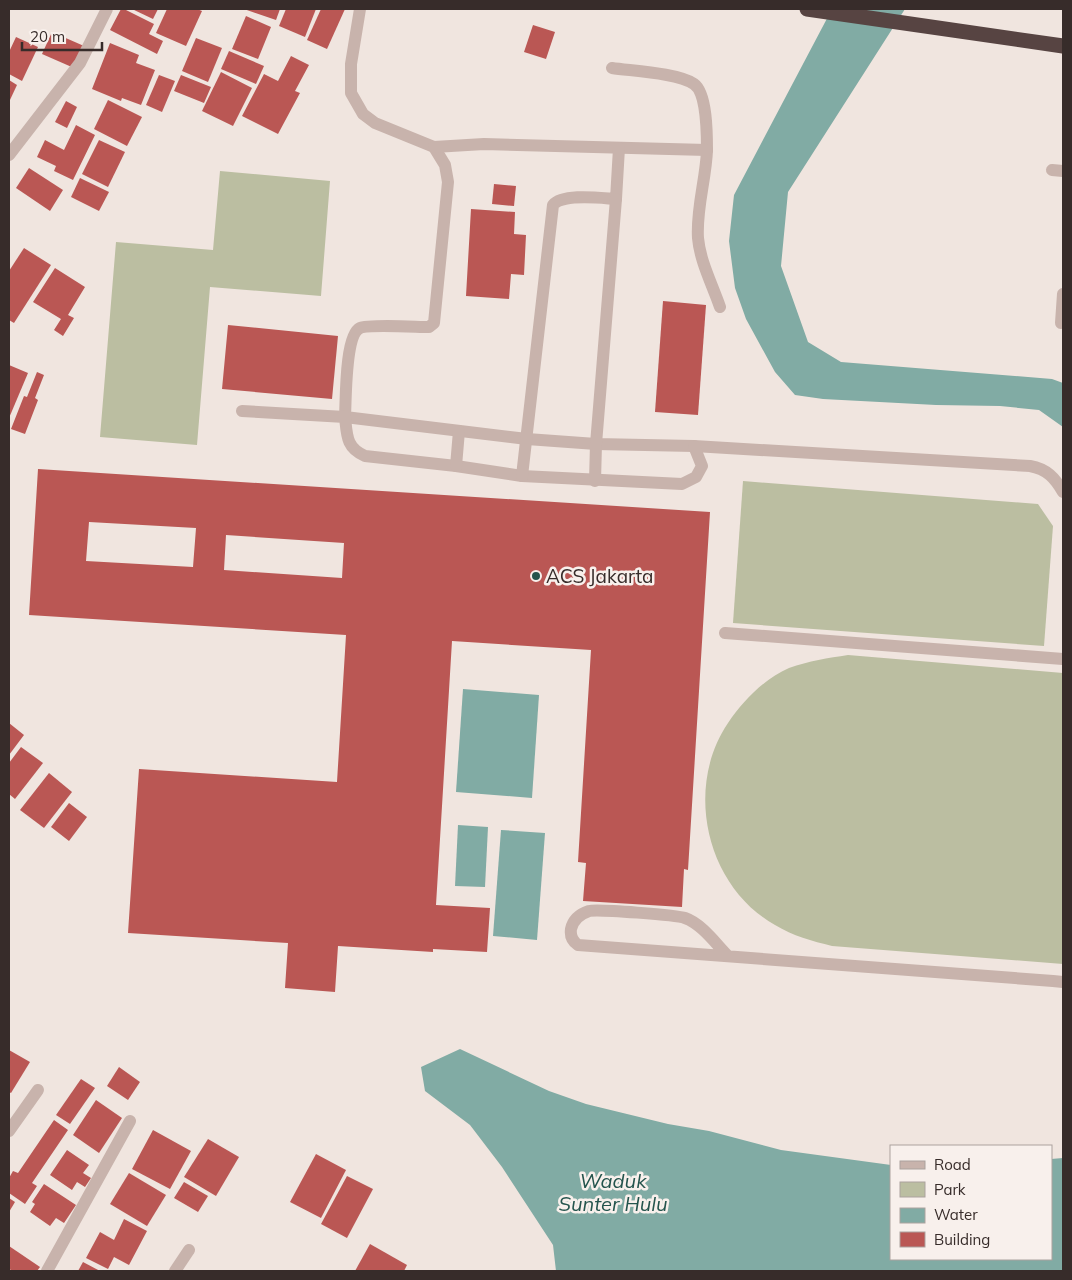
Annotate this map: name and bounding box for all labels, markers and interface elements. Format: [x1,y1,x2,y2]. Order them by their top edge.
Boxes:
scale bar [22,20,102,52]
text: 20 m [30,27,65,46]
place label: ACS Jakarta [546,564,653,588]
marker: ACS Jakarta [530,570,542,582]
legend [890,1145,1052,1260]
text: Road [934,1155,971,1174]
water label: Waduk Sunter Hulu [558,1168,668,1216]
text: Park [934,1180,966,1199]
text: Water [934,1205,978,1224]
text: Building [934,1230,990,1249]

